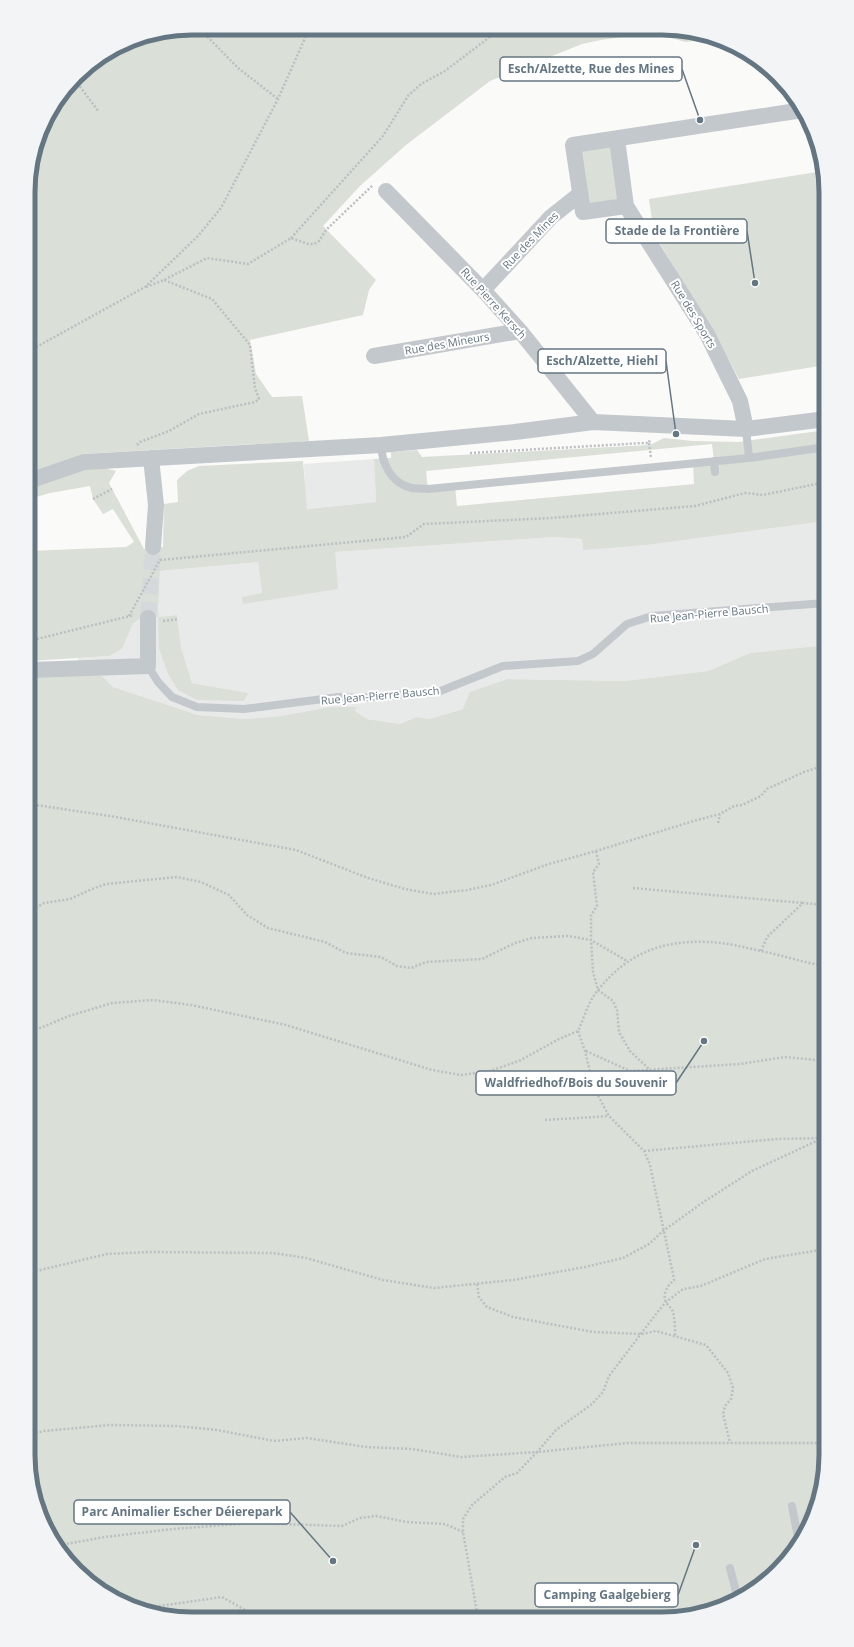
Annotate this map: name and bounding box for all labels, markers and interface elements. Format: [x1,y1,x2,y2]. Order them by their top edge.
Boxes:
callout: Esch/Alzette, Rue des Mines [500,57,682,81]
text: Esch/Alzette, Rue des Mines [508,60,674,77]
street label: Rue des Mines [499,208,561,272]
callout: Stade de la Frontière [606,219,747,243]
text: Stade de la Frontière [615,222,739,239]
street label: Rue Pierre Kersch [458,264,530,342]
street label: Rue des Sports [668,277,720,351]
street label: Rue des Mineurs [404,328,490,358]
callout: Esch/Alzette, Hiehl [538,349,666,373]
text: Esch/Alzette, Hiehl [546,352,658,369]
street label: Rue Jean-Pierre Bausch [649,600,769,626]
street label: Rue Jean-Pierre Bausch [320,682,440,708]
callout: Waldfriedhof/Bois du Souvenir [476,1071,676,1095]
text: Waldfriedhof/Bois du Souvenir [484,1074,668,1091]
callout: Parc Animalier Escher Déierepark [74,1500,290,1524]
text: Parc Animalier Escher Déierepark [82,1503,283,1520]
callout: Camping Gaalgebierg [535,1583,678,1607]
text: Camping Gaalgebierg [543,1586,671,1603]

